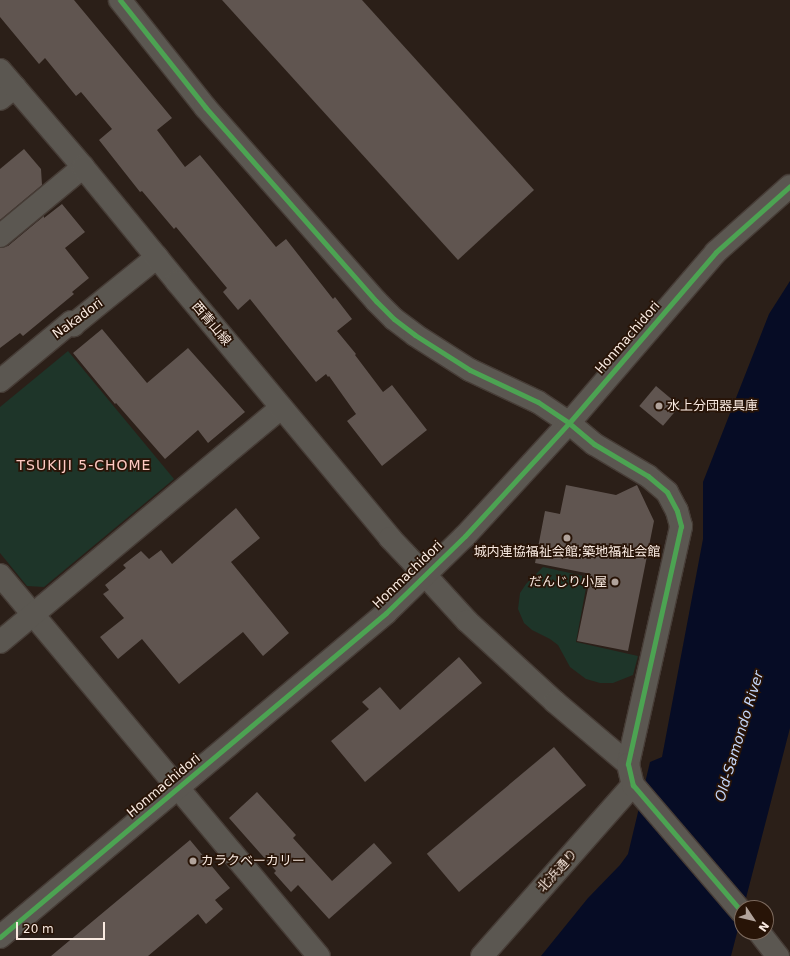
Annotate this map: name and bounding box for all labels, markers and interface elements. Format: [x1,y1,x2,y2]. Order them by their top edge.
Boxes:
street label: Nakadori [50,296,106,342]
street label: 西青山線 [188,299,234,349]
street label: Honmachidori [592,299,664,377]
place label: 水上分団器具庫 [667,398,758,414]
marker: 水上分団器具庫 [654,401,664,411]
district label: TSUKIJI 5-CHOME [17,457,151,473]
marker: 城内連協福祉会館;築地福祉会館 [562,533,572,543]
street label: Honmachidori [370,538,446,612]
place label: 城内連協福祉会館;築地福祉会館 [474,544,660,560]
place label: だんじり小屋 [529,574,607,590]
marker: だんじり小屋 [610,577,620,587]
water label: Old-Samondo River [711,669,767,803]
street label: Honmachidori [124,751,204,821]
street label: 北浜通り [535,846,581,896]
place label: カラクベーカリー [201,853,305,869]
marker: カラクベーカリー [188,856,198,866]
north arrow [734,900,774,940]
scale bar [18,914,107,940]
text: N [755,919,771,934]
text: 20 m [23,922,54,936]

